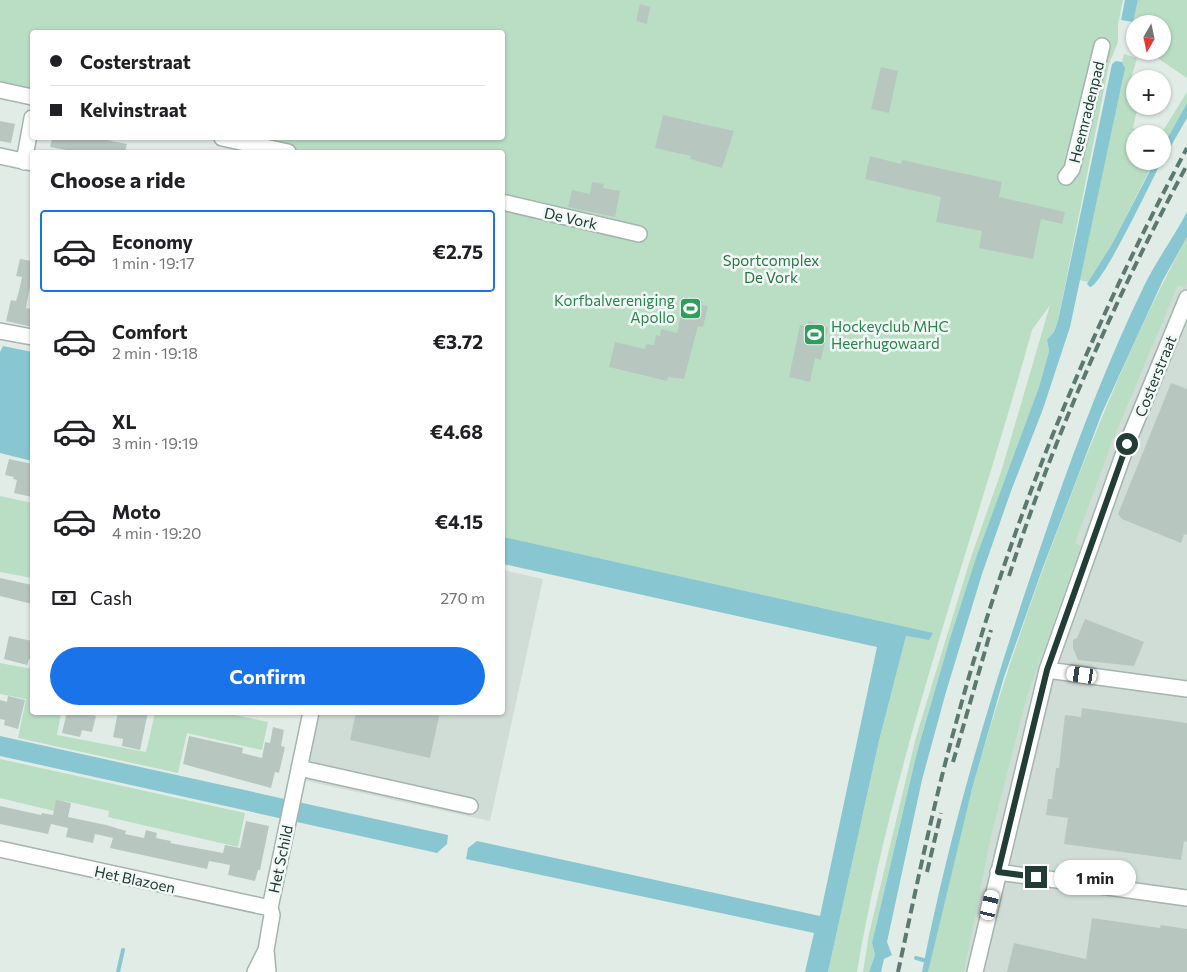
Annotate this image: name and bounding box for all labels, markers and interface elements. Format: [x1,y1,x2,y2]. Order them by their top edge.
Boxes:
north arrow [1126,15,1171,60]
map controls [1126,15,1171,170]
text: Costerstraat [80,50,191,73]
street label: Heemradenpad [1065,59,1107,165]
button: + [1126,70,1171,115]
text: Kelvinstraat [80,98,187,121]
button: − [1126,125,1171,170]
text: Choose a ride [50,166,185,193]
street label: De Vork [543,203,599,233]
icon: car [52,229,97,274]
text: Economy [112,230,193,253]
text: €2.75 [433,240,483,263]
park label: Sportcomplex De Vork [723,251,819,286]
text: 1 min · 19:17 [112,253,195,272]
place label: Korfbalvereniging Apollo [554,291,675,326]
sports icon: Korfbalvereniging Apollo [679,297,703,321]
place label: Hockeyclub MHC Heerhugowaard [831,317,949,352]
icon: car [52,319,97,364]
text: Comfort [112,320,188,343]
sports icon: Hockeyclub MHC Heerhugowaard [803,323,827,347]
text: €3.72 [433,330,483,353]
street label: Costerstraat [1131,333,1179,419]
text: 2 min · 19:18 [112,343,198,362]
icon: car [52,409,97,454]
text: XL [112,410,137,433]
text: €4.68 [430,420,483,443]
text: 3 min · 19:19 [112,433,198,452]
route start [1116,433,1138,455]
icon: car [52,499,97,544]
text: Moto [112,500,161,523]
text: €4.15 [435,510,483,533]
text: 4 min · 19:20 [112,523,201,542]
icon: cash [50,584,78,612]
text: Cash [90,586,132,609]
text: 270 m [440,588,485,607]
button: Confirm [50,647,485,705]
car [1066,665,1097,685]
street label: Het Schild [264,823,296,895]
callout: 1 min [1054,860,1136,894]
street label: Het Blazoen [93,862,177,896]
route end [1025,866,1047,888]
text: 1 min [1076,868,1114,887]
car [979,889,1000,921]

